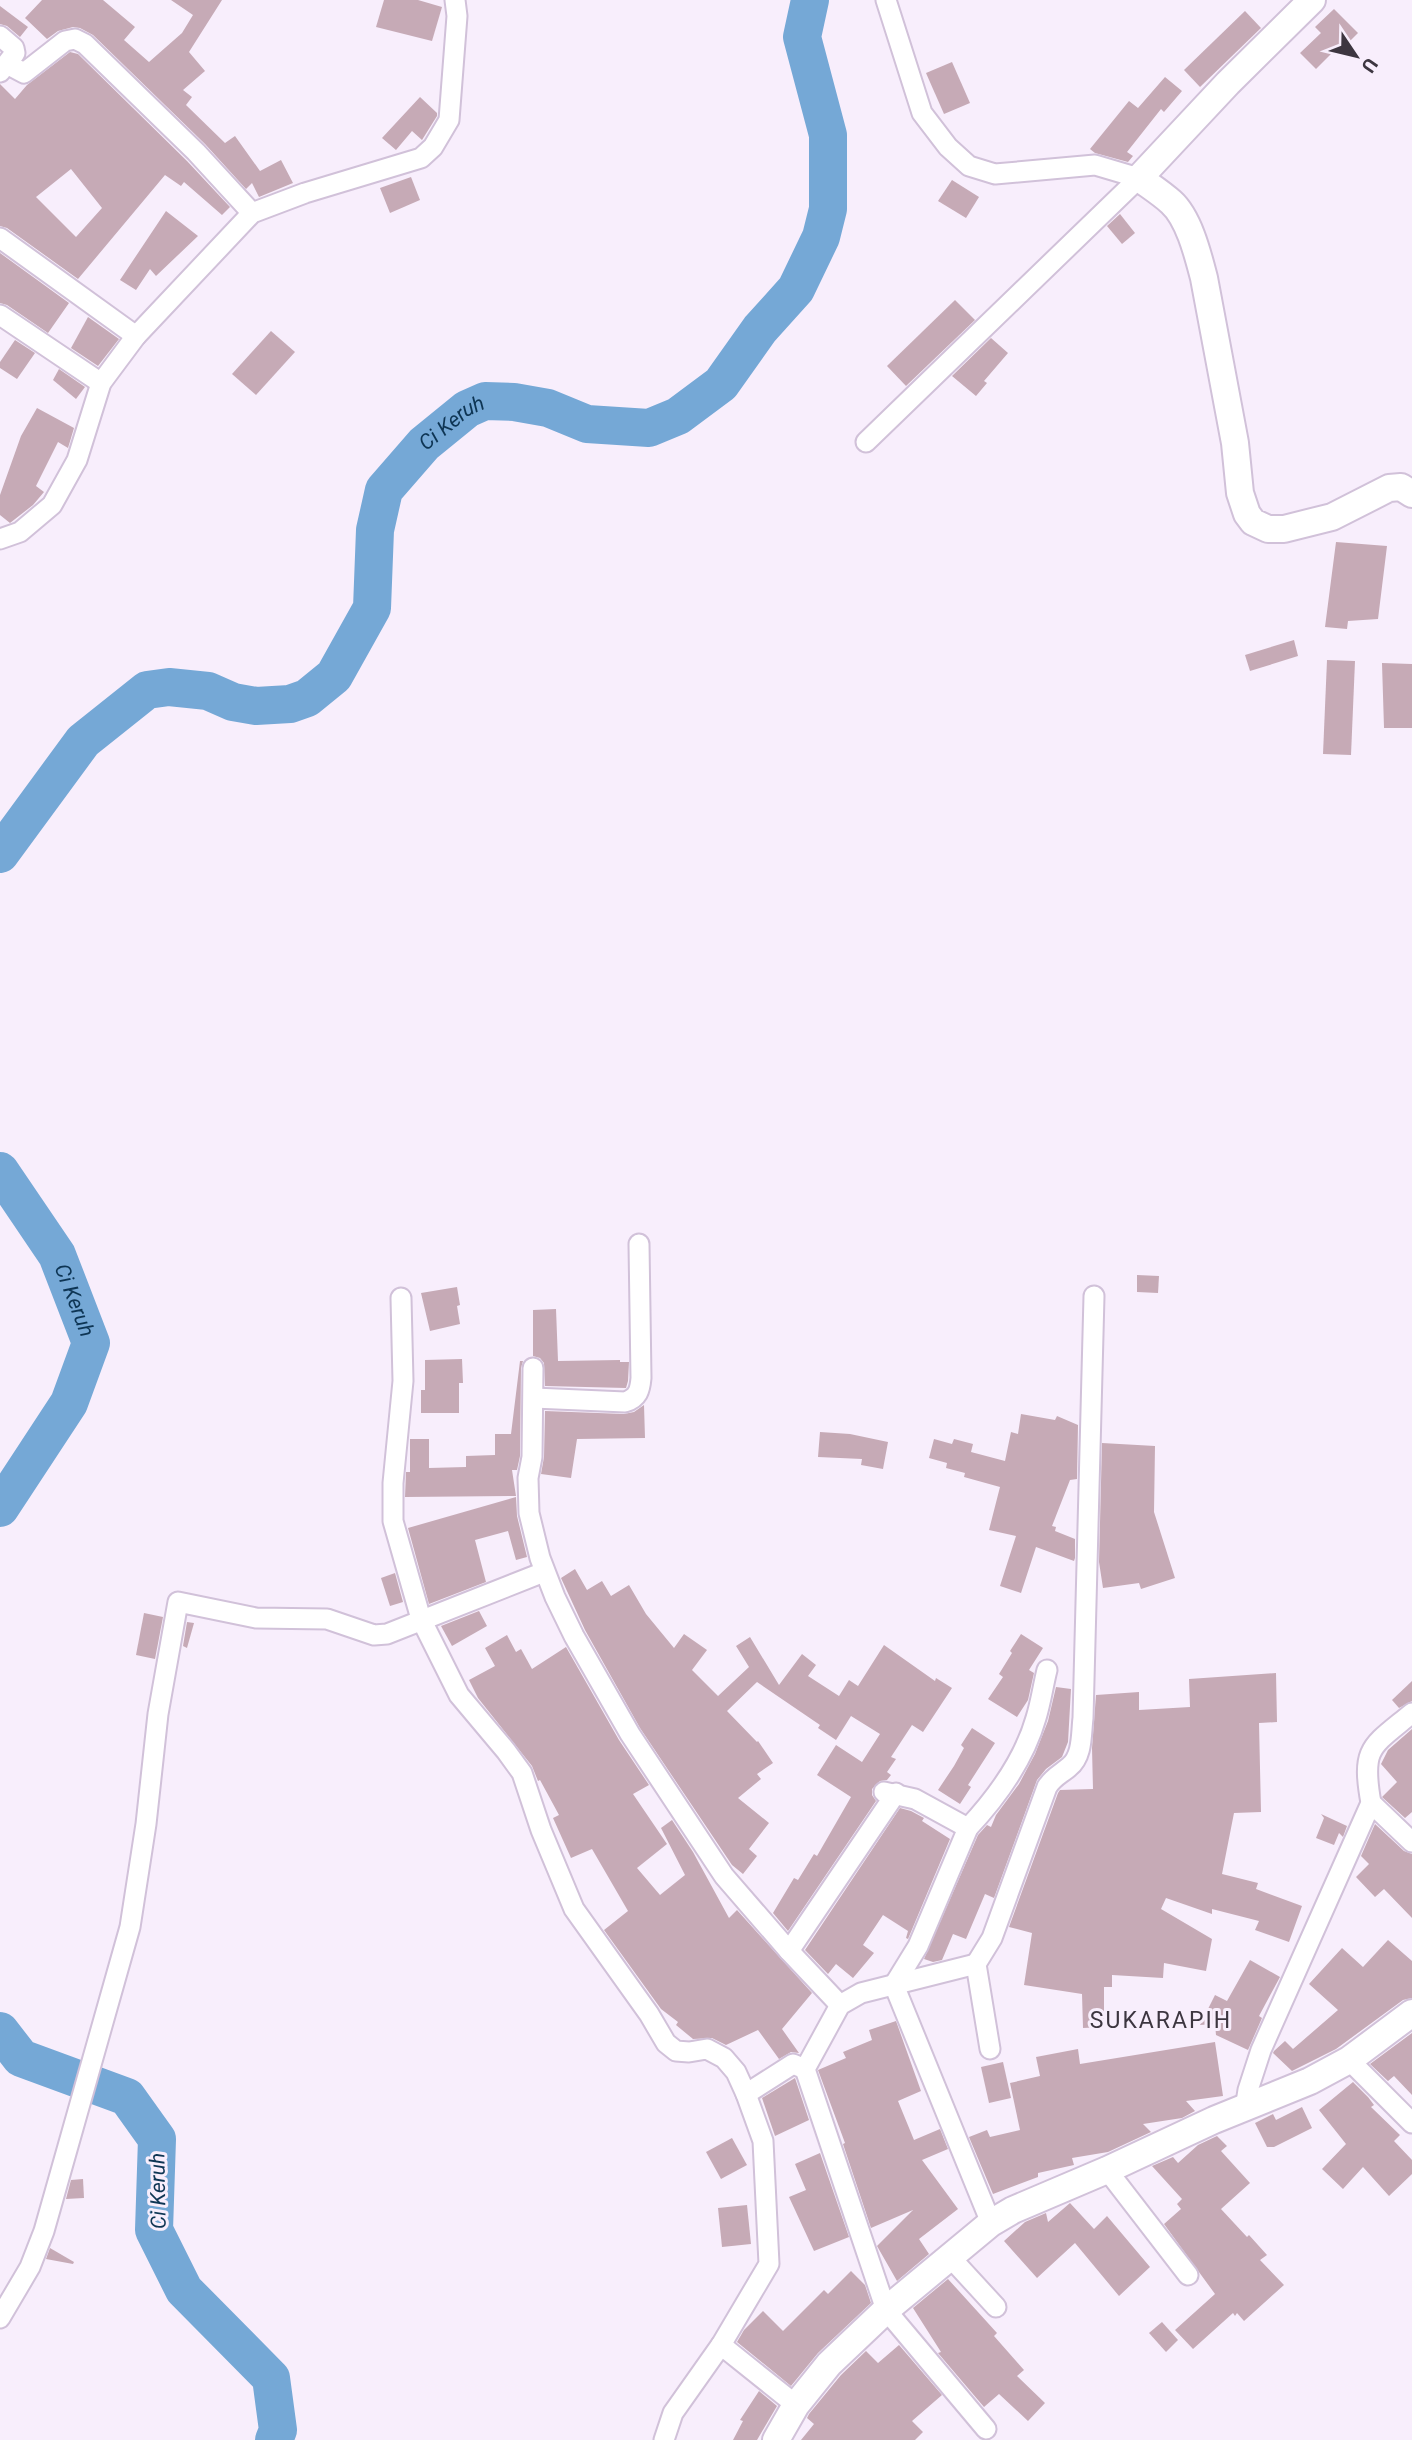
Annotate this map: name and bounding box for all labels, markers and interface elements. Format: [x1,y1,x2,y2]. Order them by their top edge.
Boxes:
north arrow [1321,21,1391,91]
text: U [1357,54,1383,77]
water label: Ci Keruh [414,391,488,455]
water label: Ci Keruh [50,1260,99,1340]
district label: SUKARAPIH [1090,2007,1232,2034]
water label: Ci Keruh [145,2153,171,2229]

